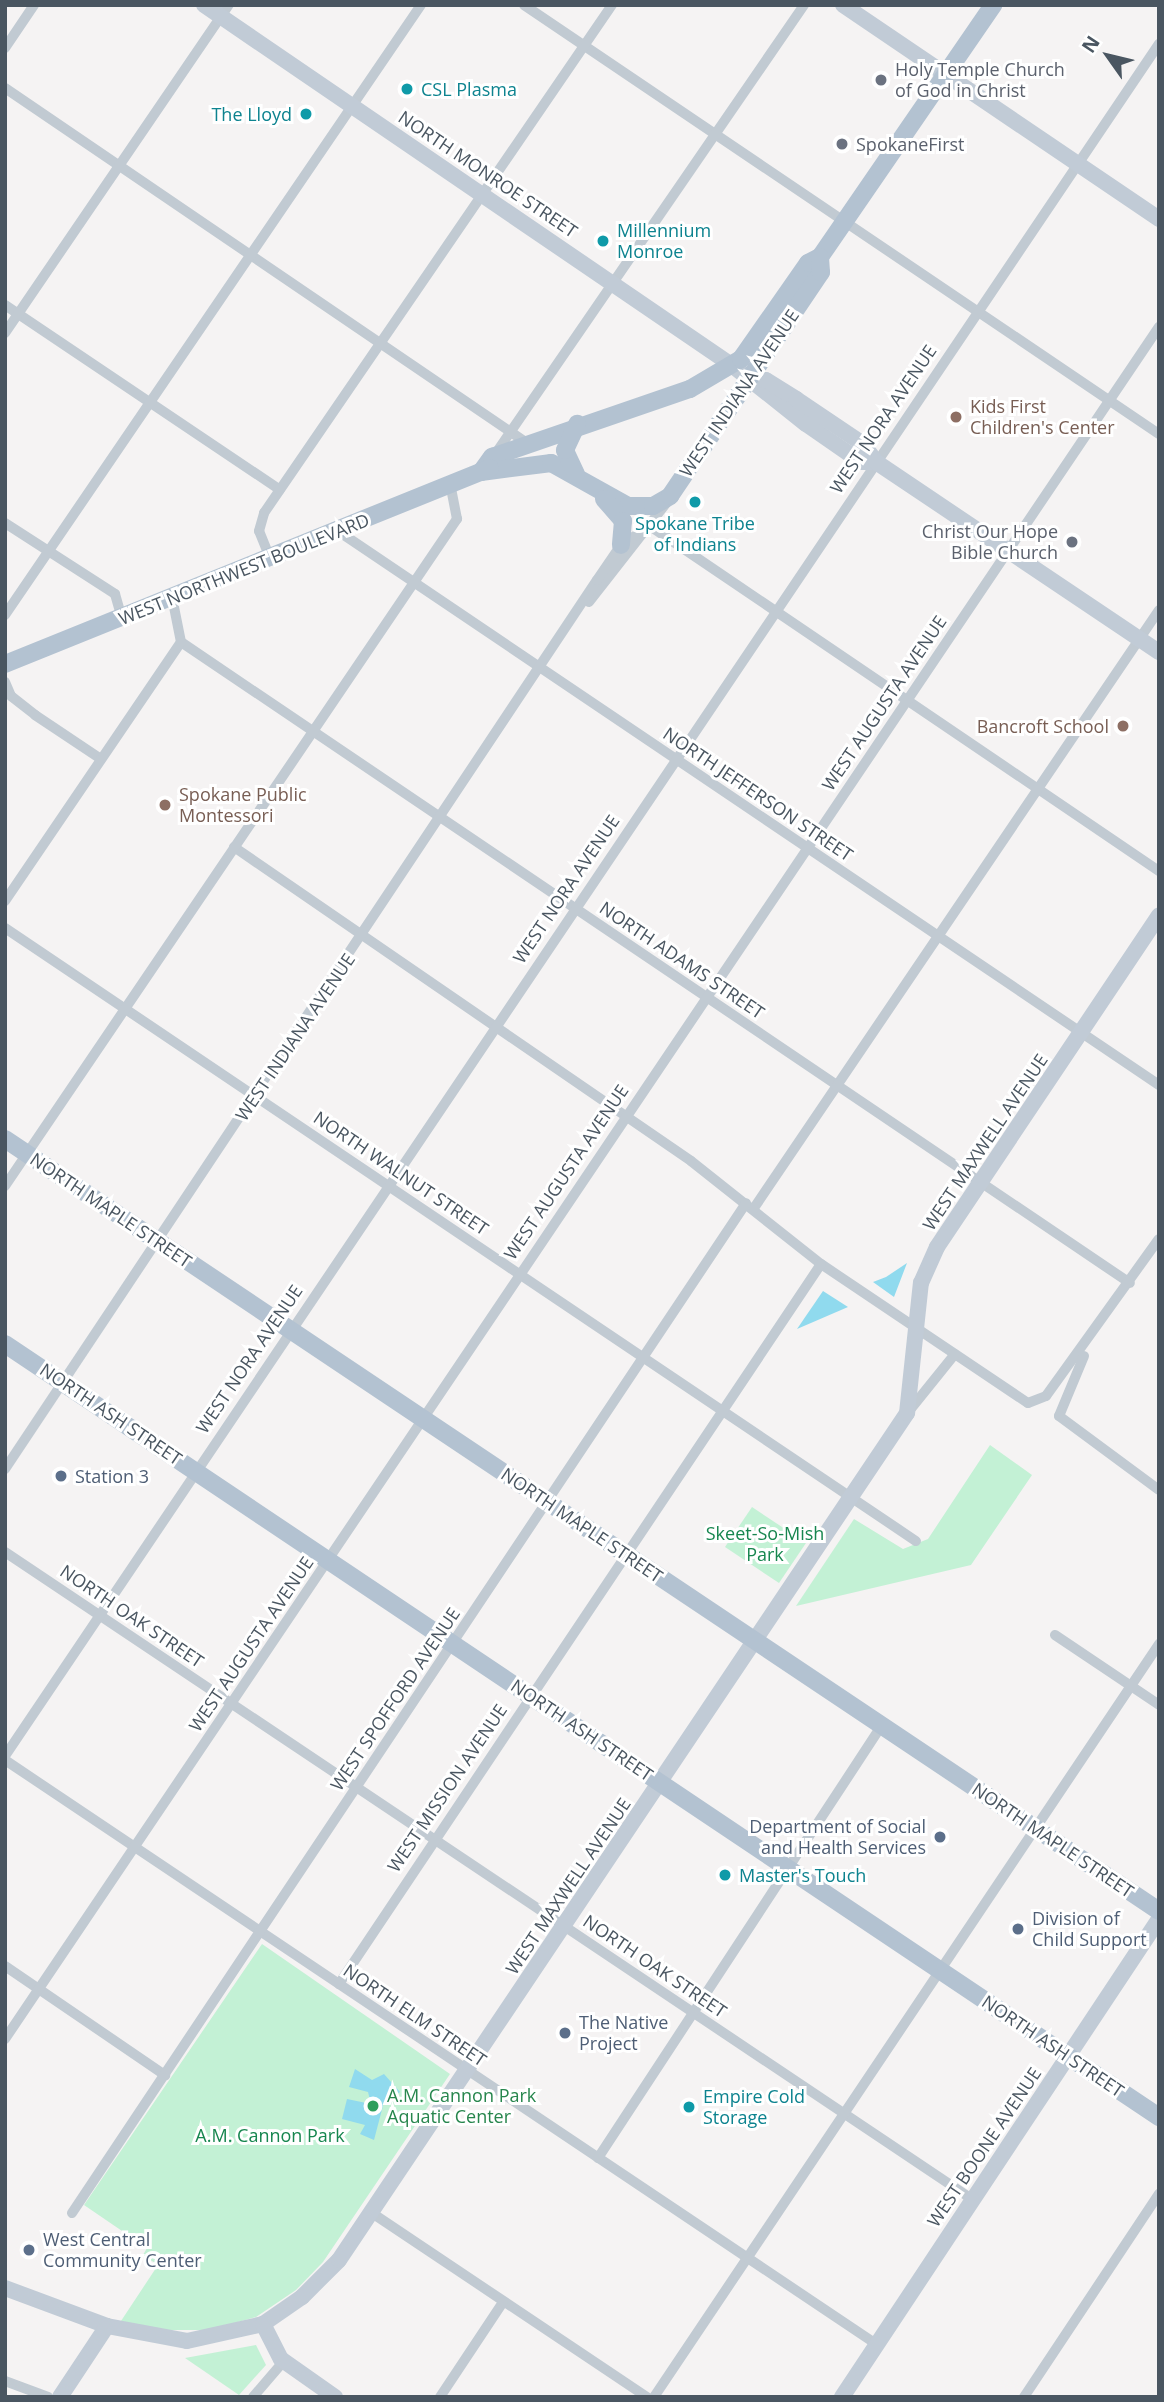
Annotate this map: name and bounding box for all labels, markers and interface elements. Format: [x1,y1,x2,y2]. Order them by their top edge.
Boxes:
north arrow [1073,21,1143,91]
text: N [1075,31,1106,58]
place label: Holy Temple Church of God in Christ [895,59,1065,102]
marker: Holy Temple Church of God in Christ [873,72,889,88]
place label: CSL Plasma [421,78,517,100]
marker: CSL Plasma [399,81,415,97]
place label: The Lloyd [211,103,292,125]
marker: The Lloyd [298,106,314,122]
street label: NORTH MONROE STREET [395,106,581,242]
place label: SpokaneFirst [856,133,965,155]
marker: SpokaneFirst [834,136,850,152]
place label: Millennium Monroe [617,220,711,262]
marker: Millennium Monroe [595,233,611,249]
street label: WEST INDIANA AVENUE [675,305,803,481]
street label: WEST NORA AVENUE [825,341,941,497]
place label: Kids First Children's Center [970,396,1115,438]
marker: Kids First Children's Center [948,409,964,425]
marker: Spokane Tribe of Indians [687,494,703,510]
street label: WEST NORTHWEST BOULEVARD [116,509,372,629]
place label: Spokane Tribe of Indians [635,513,755,556]
place label: Christ Our Hope Bible Church [922,521,1058,564]
marker: Christ Our Hope Bible Church [1064,534,1080,550]
street label: WEST AUGUSTA AVENUE [817,611,951,795]
place label: Bancroft School [977,715,1109,737]
marker: Bancroft School [1115,718,1131,734]
street label: NORTH JEFFERSON STREET [659,722,857,866]
place label: Spokane Public Montessori [179,784,307,826]
marker: Spokane Public Montessori [157,797,173,813]
street label: WEST NORA AVENUE [508,811,624,967]
street label: NORTH ADAMS STREET [596,897,768,1023]
street label: WEST INDIANA AVENUE [231,949,359,1125]
street label: WEST MAXWELL AVENUE [918,1050,1052,1234]
street label: WEST AUGUSTA AVENUE [499,1080,633,1264]
street label: NORTH WALNUT STREET [310,1106,492,1240]
street label: NORTH MAPLE STREET [26,1148,196,1272]
street label: WEST NORA AVENUE [191,1281,307,1437]
street label: NORTH ASH STREET [36,1358,186,1470]
street label: NORTH MAPLE STREET [497,1463,667,1587]
place label: Station 3 [75,1465,149,1487]
marker: Station 3 [53,1468,69,1484]
park label: Skeet-So-Mish Park [706,1523,824,1566]
street label: WEST AUGUSTA AVENUE [184,1552,318,1736]
street label: NORTH OAK STREET [56,1560,208,1672]
street label: WEST SPOFFORD AVENUE [326,1603,464,1795]
street label: NORTH ASH STREET [507,1674,657,1786]
street label: WEST MISSION AVENUE [383,1700,511,1876]
street label: NORTH MAPLE STREET [968,1778,1138,1902]
street label: WEST MAXWELL AVENUE [501,1794,635,1978]
place label: Department of Social and Health Services [749,1816,926,1858]
marker: Department of Social and Health Services [932,1829,948,1845]
place label: Master's Touch [739,1864,866,1886]
marker: Master's Touch [717,1867,733,1883]
place label: Division of Child Support [1032,1908,1147,1951]
street label: NORTH OAK STREET [579,1910,731,2022]
marker: Division of Child Support [1010,1921,1026,1937]
street label: NORTH ELM STREET [339,1959,491,2071]
street label: NORTH ASH STREET [978,1990,1128,2102]
place label: The Native Project [579,2012,668,2054]
marker: The Native Project [557,2025,573,2041]
street label: WEST BOONE AVENUE [923,2063,1045,2231]
place label: A.M. Cannon Park Aquatic Center [387,2085,536,2128]
place label: Empire Cold Storage [703,2086,805,2128]
marker: A.M. Cannon Park Aquatic Center [365,2098,381,2114]
marker: Empire Cold Storage [681,2099,697,2115]
park label: A.M. Cannon Park [195,2124,345,2146]
place label: West Central Community Center [43,2229,202,2272]
marker: West Central Community Center [21,2242,37,2258]

